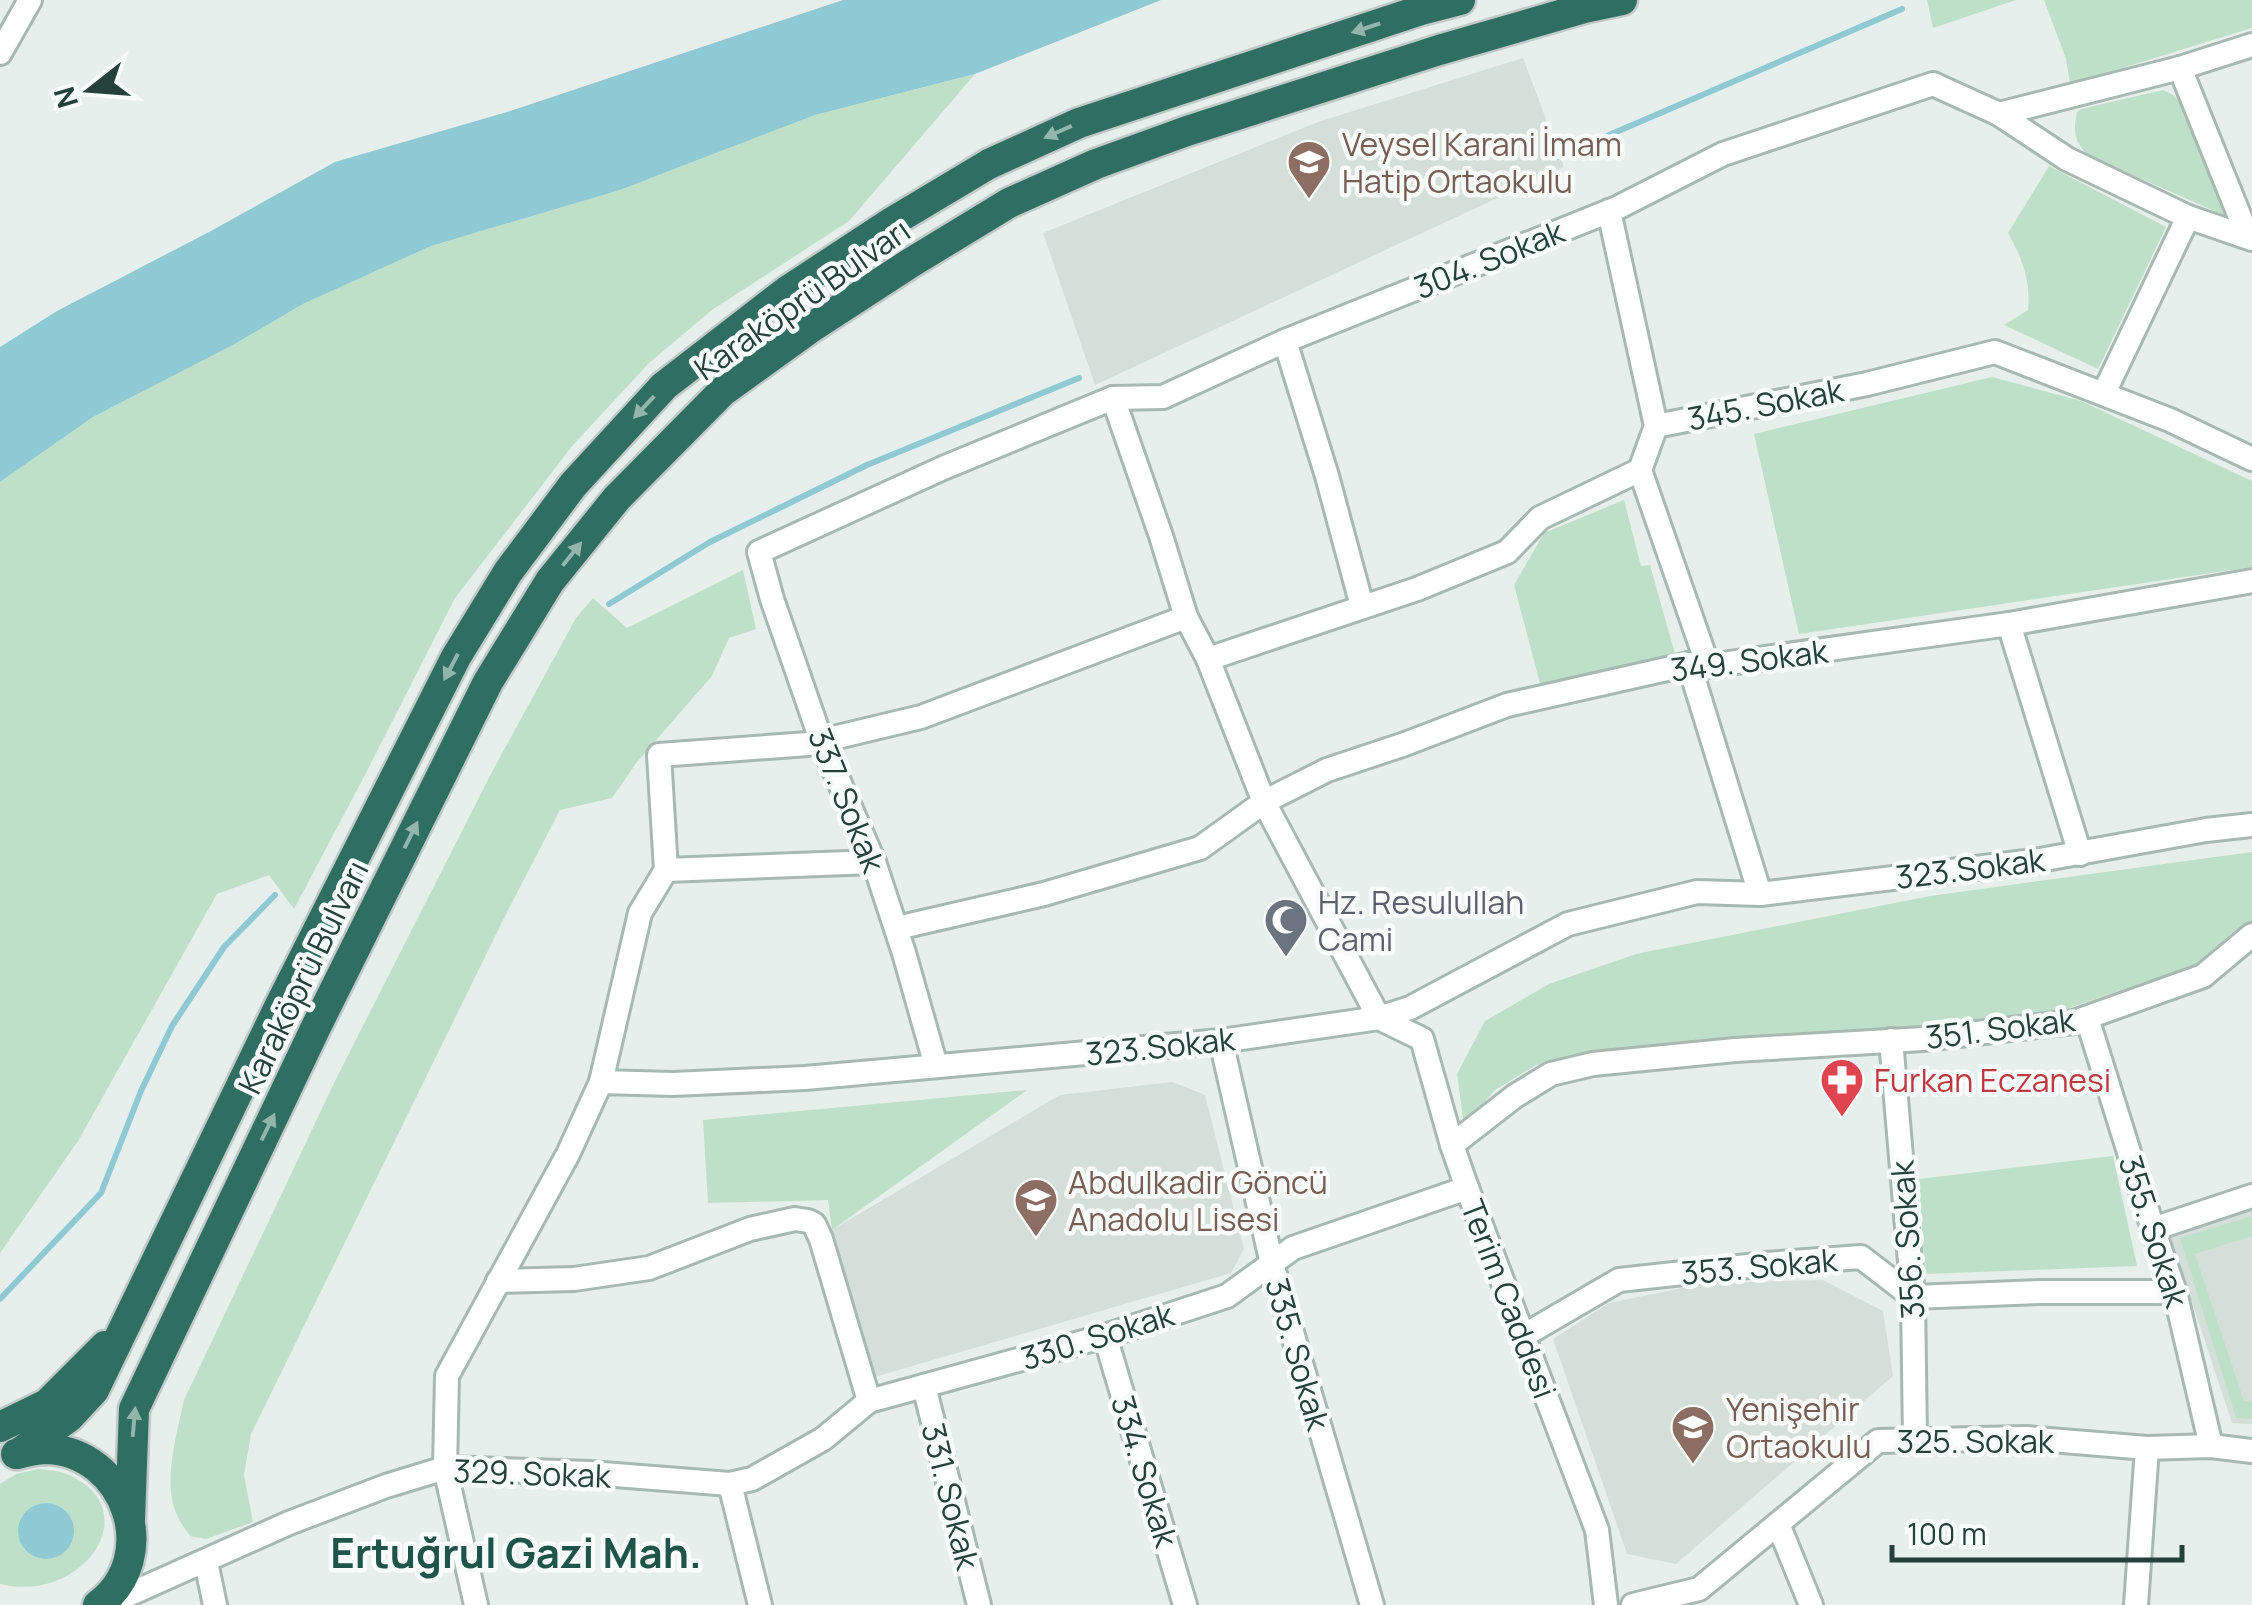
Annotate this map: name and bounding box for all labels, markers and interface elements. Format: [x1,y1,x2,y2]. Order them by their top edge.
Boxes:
one-way arrow [1351,22,1381,37]
north arrow [40,40,140,140]
text: N [44,82,86,113]
place label: Veysel Karani İmam Hatip Ortaokulu [1342,122,1622,203]
one-way arrow [1044,124,1073,140]
school or university icon: Veysel Karani İmam Hatip Ortaokulu [1286,139,1332,200]
street label: Karaköprü Bulvarı [685,208,919,390]
street label: 304. Sokak [1407,209,1572,309]
street label: 345. Sokak [1683,367,1848,441]
one-way arrow [633,395,656,419]
one-way arrow [561,541,582,566]
street label: 349. Sokak [1668,628,1831,691]
one-way arrow [443,653,460,682]
street label: 337. Sokak [798,721,896,880]
one-way arrow [403,820,420,849]
street label: 323.Sokak [1893,837,2048,899]
street label: Karaköprü Bulvarı [228,853,378,1101]
place label: Hz. Resulullah Cami [1318,880,1524,961]
mosque icon: Hz. Resulullah Cami [1263,897,1309,958]
street label: 351. Sokak [1923,997,2078,1059]
street label: 323.Sokak [1083,1016,1238,1076]
pharmacy icon: Furkan Eczanesi [1819,1057,1865,1118]
place label: Furkan Eczanesi [1874,1058,2111,1102]
one-way arrow [260,1112,277,1141]
street label: 355. Sokak [2109,1149,2200,1314]
street label: 356. Sokak [1879,1158,1934,1321]
place label: Abdulkadir Göncü Anadolu Lisesi [1068,1160,1328,1241]
school or university icon: Abdulkadir Göncü Anadolu Lisesi [1013,1177,1059,1238]
street label: Terim Caddesi [1451,1193,1567,1405]
street label: 353. Sokak [1679,1237,1840,1295]
street label: 335. Sokak [1255,1273,1341,1436]
street label: 330. Sokak [1015,1292,1180,1380]
place label: Yenişehir Ortaokulu [1726,1387,1872,1468]
street label: 334. Sokak [1101,1390,1189,1553]
school or university icon: Yenişehir Ortaokulu [1670,1404,1716,1465]
one-way arrow [127,1405,143,1437]
street label: 331. Sokak [912,1418,991,1575]
street label: 325. Sokak [1896,1419,2055,1463]
street label: 329. Sokak [452,1448,613,1498]
scale bar [1892,1500,2182,1562]
text: 100 m [1907,1513,1987,1554]
district label: Ertuğrul Gazi Mah. [330,1523,702,1581]

